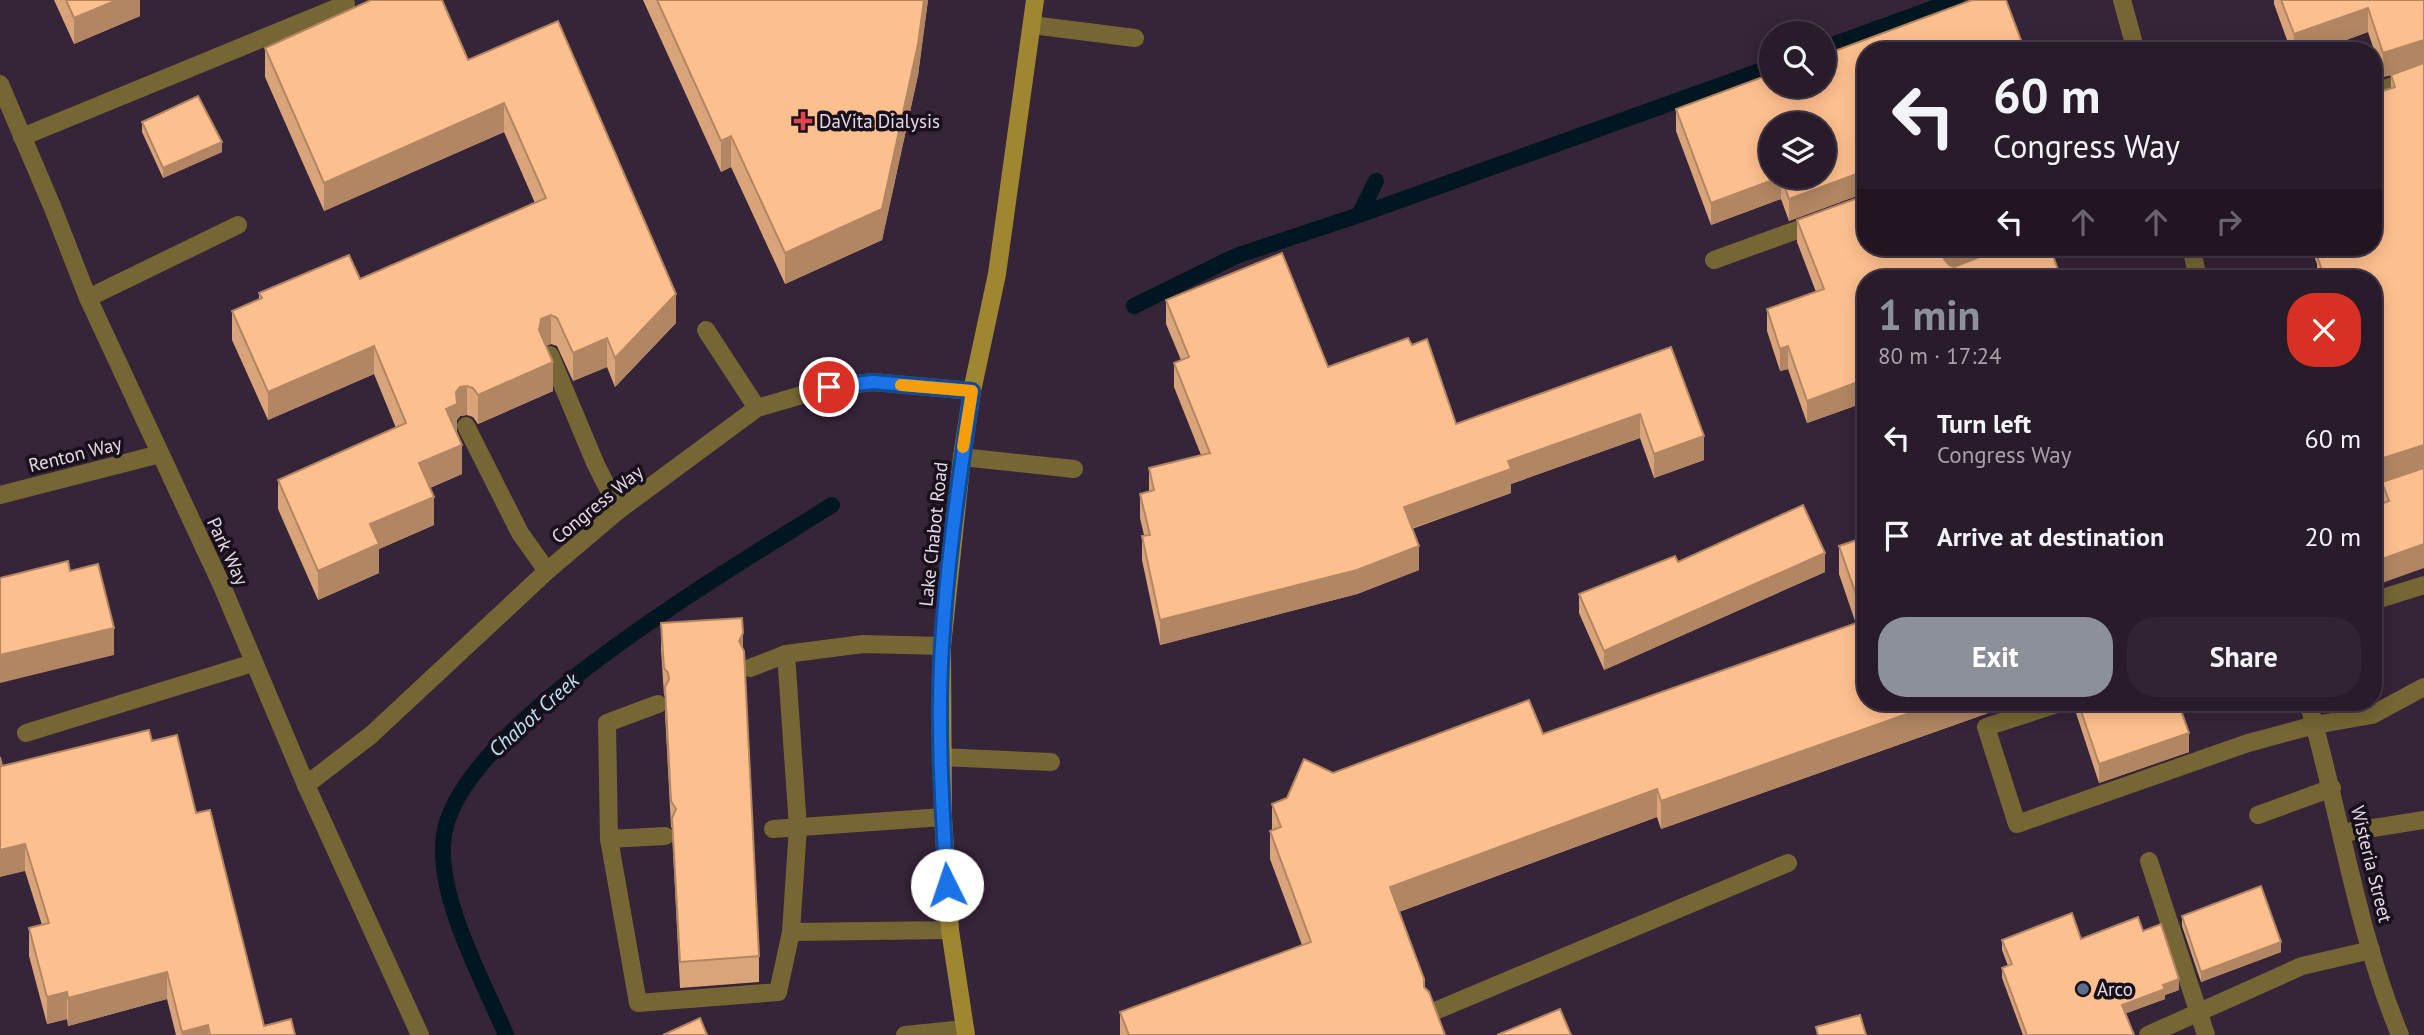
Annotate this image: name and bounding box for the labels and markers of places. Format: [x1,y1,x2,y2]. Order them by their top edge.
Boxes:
place label: DaVita Dialysis [819,109,940,133]
marker: DaVita Dialysis [793,111,813,131]
pin [799,357,859,417]
place label: Arco [2097,977,2133,1001]
marker: Arco [2075,981,2091,997]

